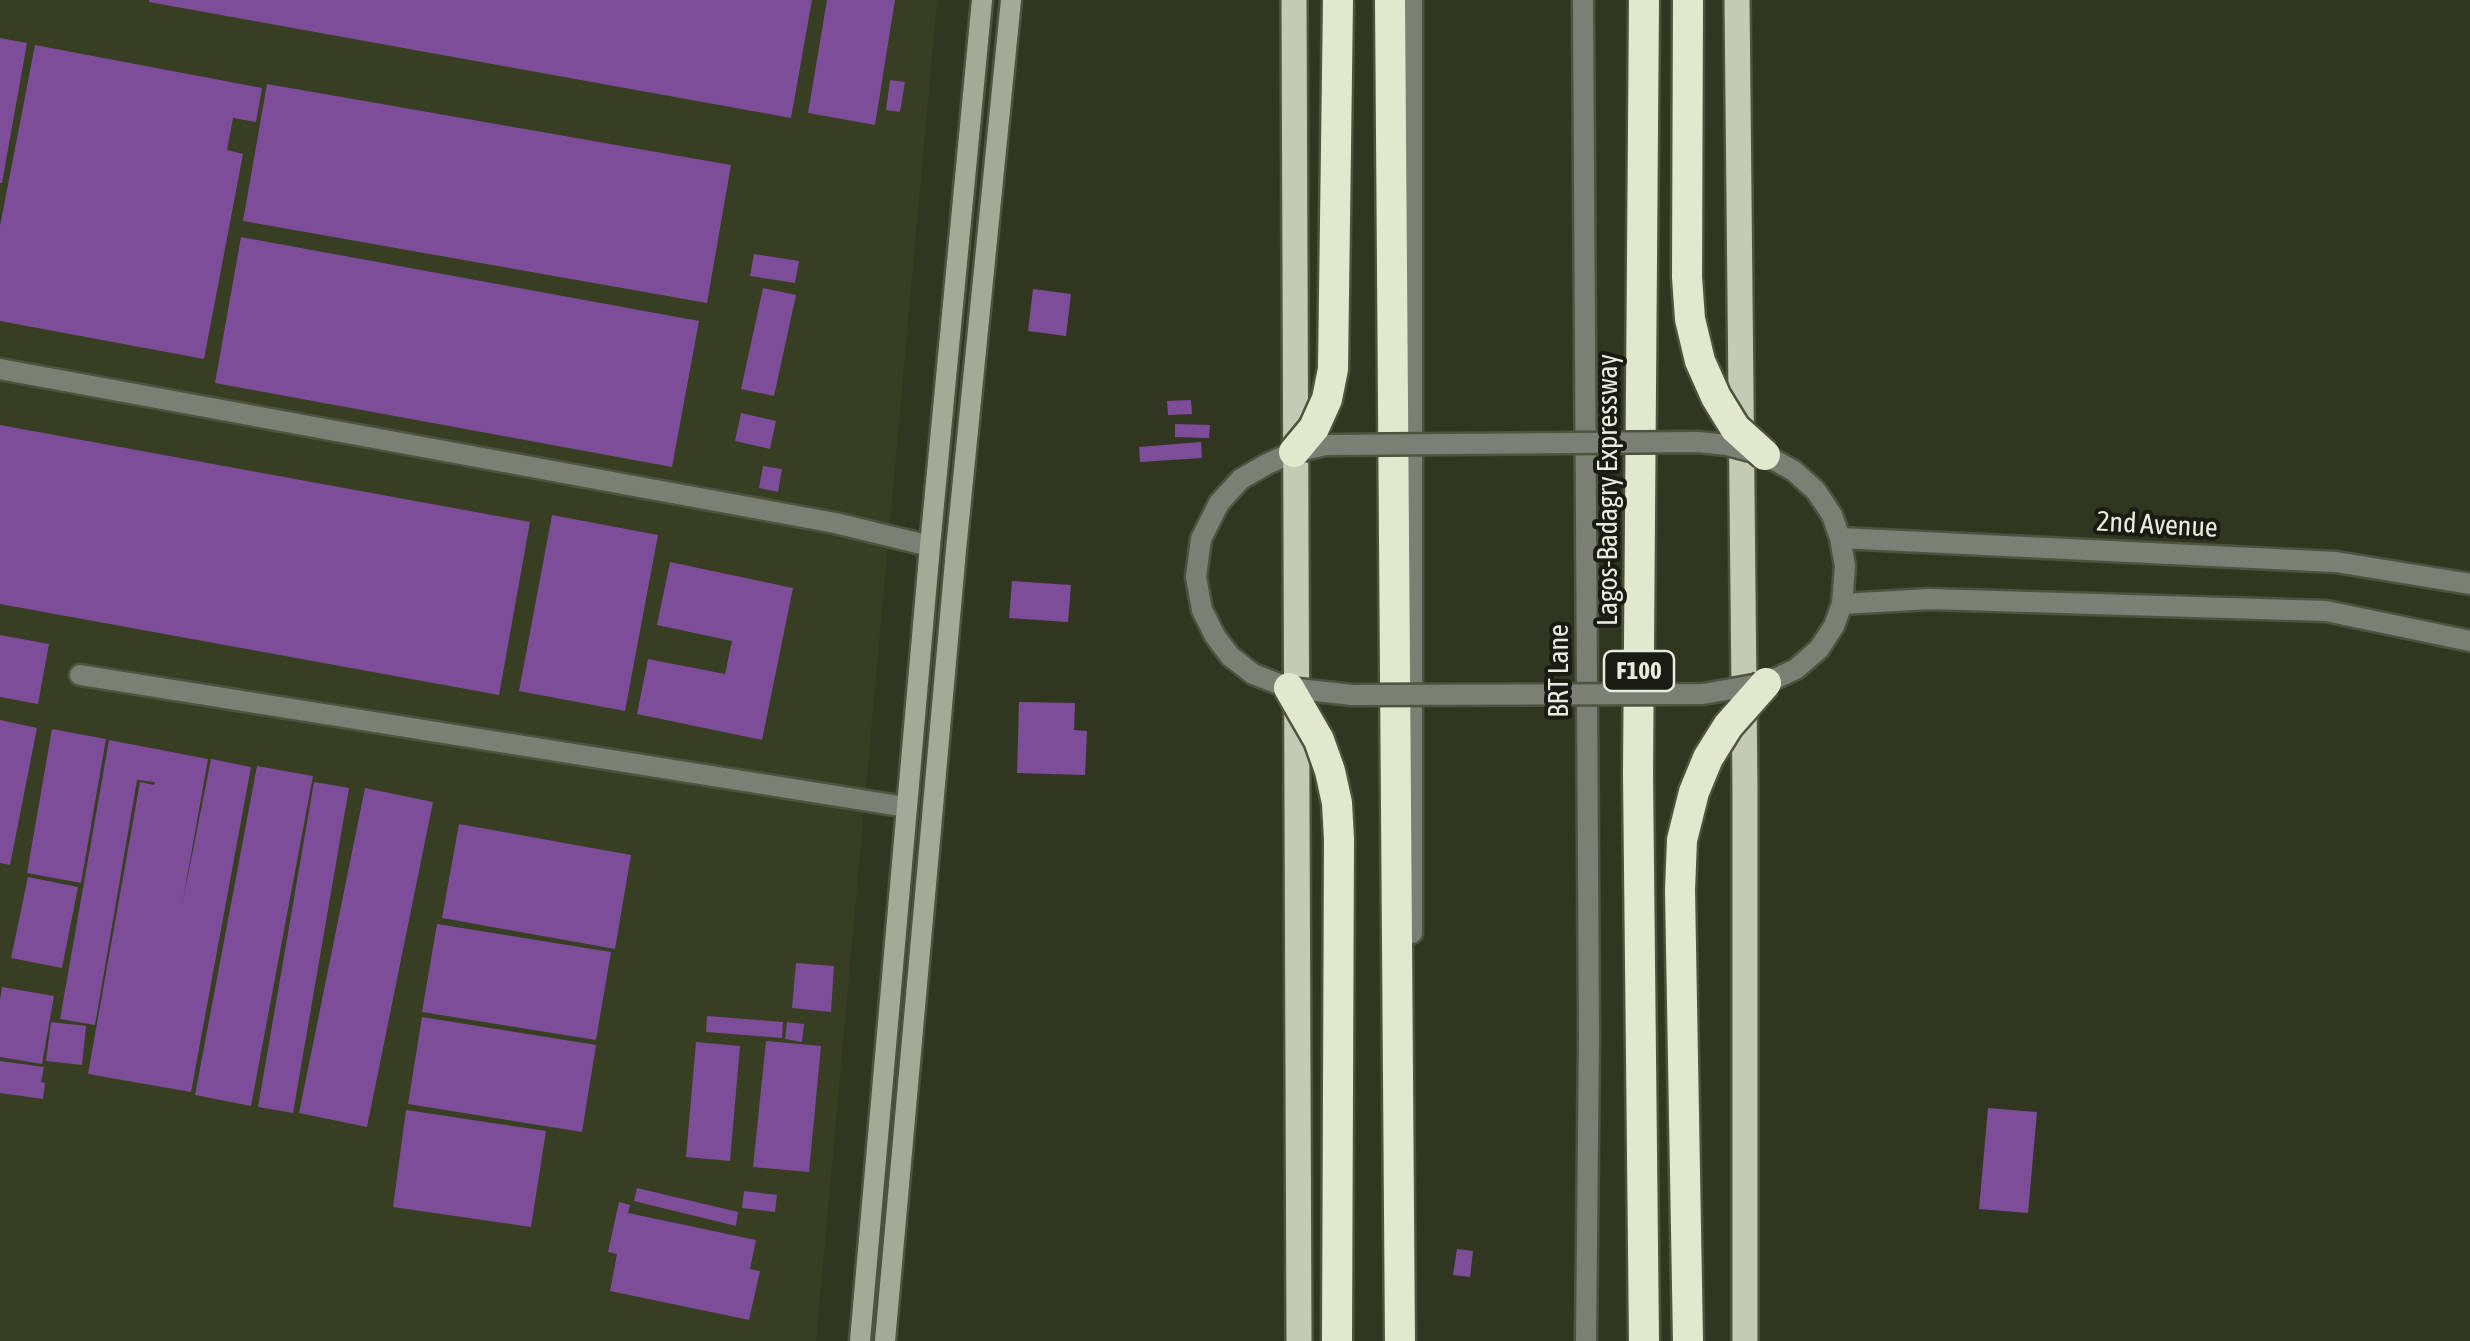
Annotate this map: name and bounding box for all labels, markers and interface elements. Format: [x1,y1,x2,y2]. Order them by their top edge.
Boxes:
street label: Lagos-Badagry Expressway [1591,354,1625,626]
street label: 2nd Avenue [2096,505,2218,545]
street label: BRT Lane [1542,624,1576,718]
road number: F100 [1604,651,1674,691]

